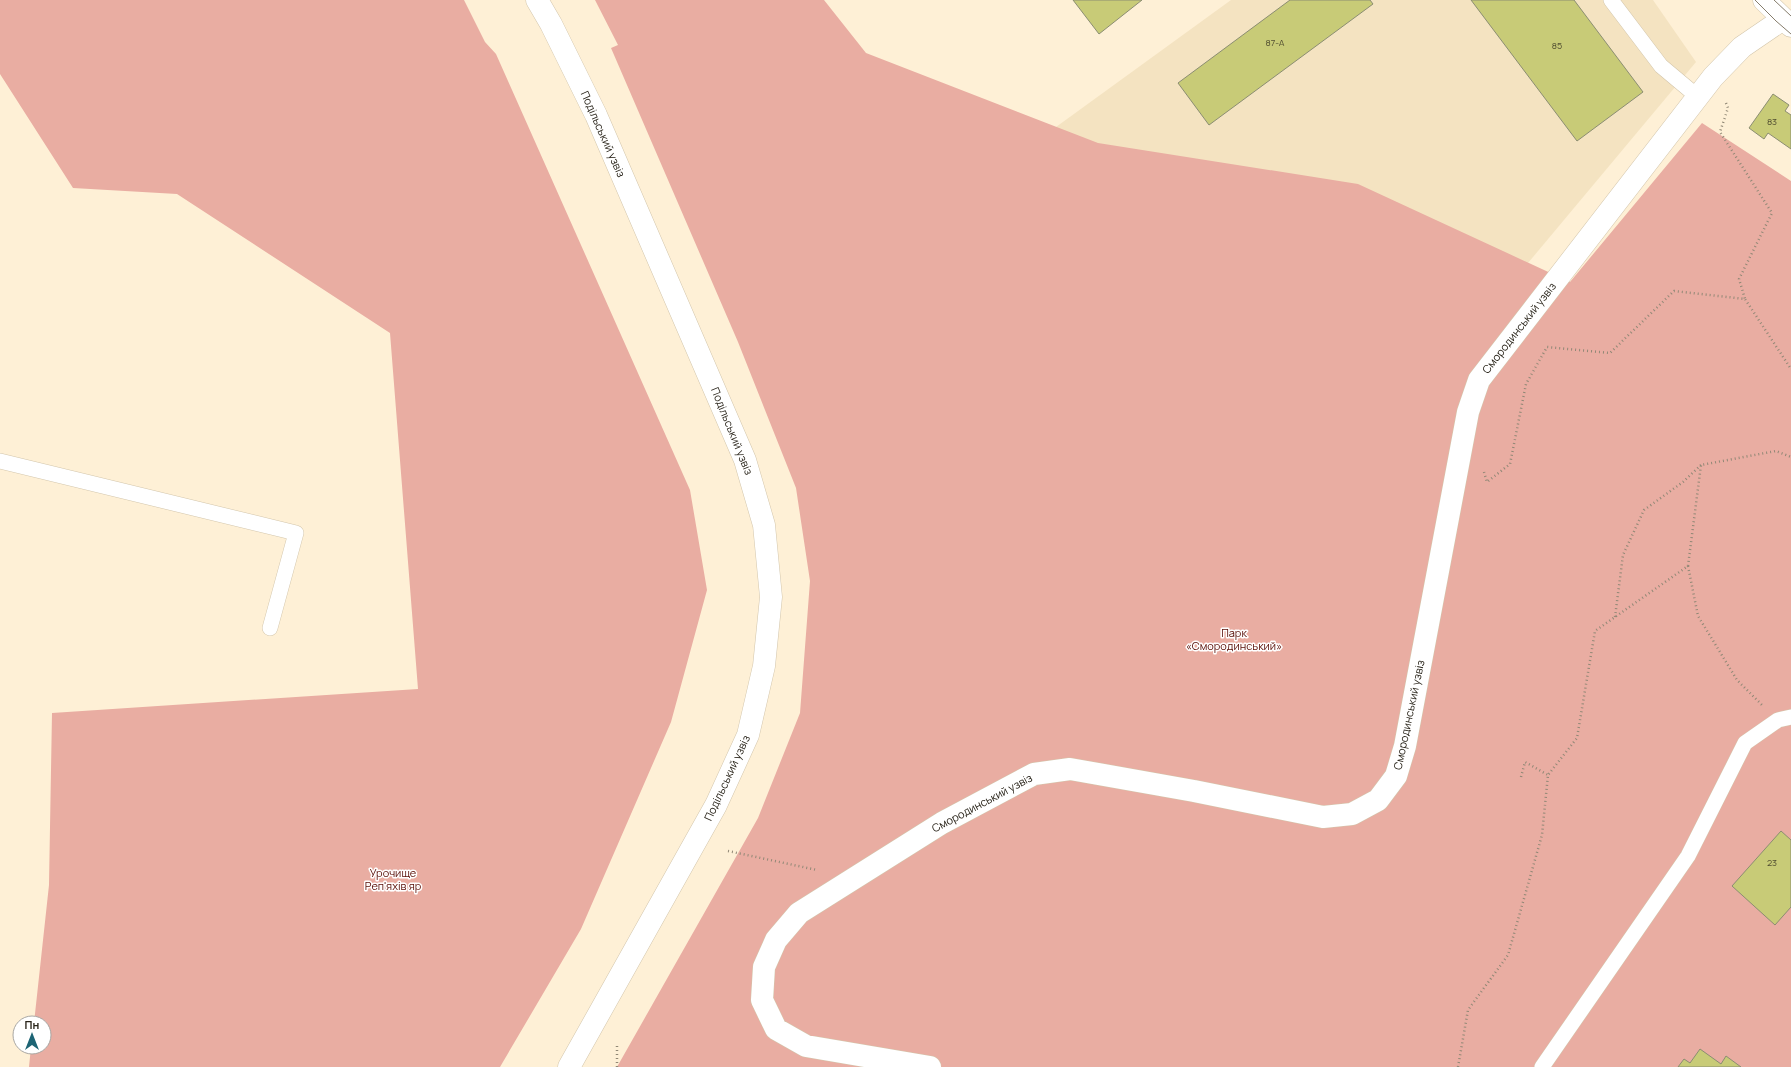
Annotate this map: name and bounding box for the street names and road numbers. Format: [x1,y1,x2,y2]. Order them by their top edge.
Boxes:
street label: Подільський узвіз [578,88,629,180]
street label: Смородинський узвіз [1478,279,1559,376]
street label: Подільський узвіз [708,385,757,477]
street label: Смородинський узвіз [1390,658,1428,771]
street label: Подільський узвіз [700,732,753,823]
street label: Смородинський узвіз [929,769,1035,835]

